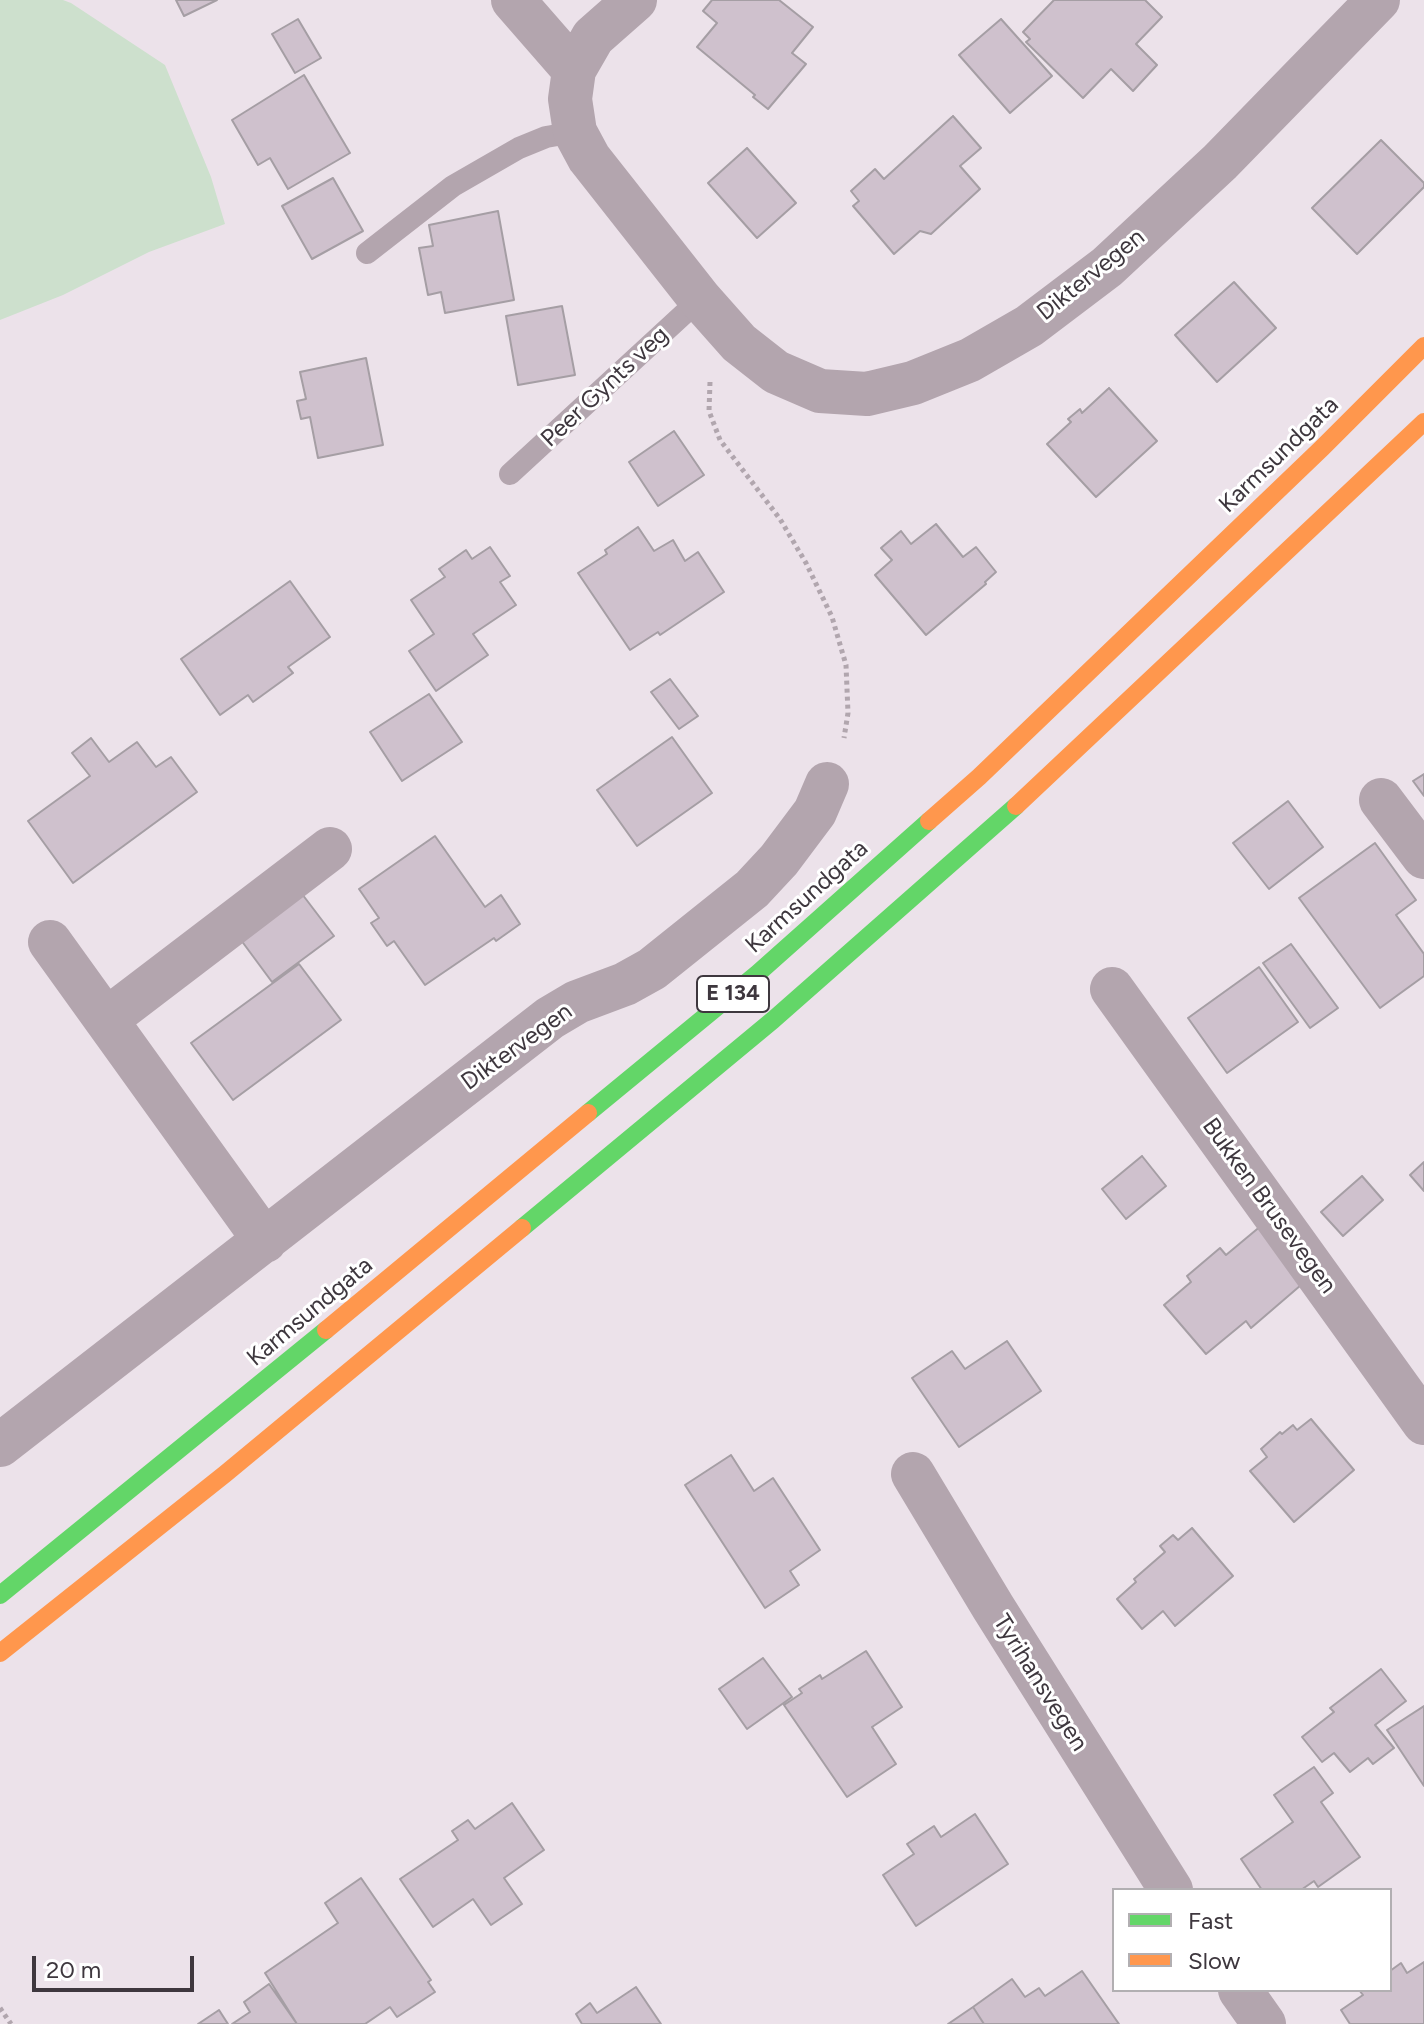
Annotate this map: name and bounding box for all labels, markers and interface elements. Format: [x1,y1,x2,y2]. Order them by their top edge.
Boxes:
street label: Diktervegen [1031,223,1151,327]
street label: Peer Gynts veg [535,321,675,453]
street label: Karmsundgata [1213,391,1345,519]
street label: Karmsundgata [740,834,874,960]
road number: E 134 [697,976,769,1012]
street label: Diktervegen [456,997,578,1097]
street label: Bukken Brusevegen [1196,1113,1342,1299]
street label: Karmsundgata [241,1251,379,1373]
street label: Tyrihansvegen [987,1609,1093,1757]
legend [1112,1888,1392,1992]
text: Fast [1188,1906,1233,1935]
scale bar [36,1940,198,1990]
text: Slow [1188,1946,1240,1975]
text: 20 m [46,1955,101,1984]

